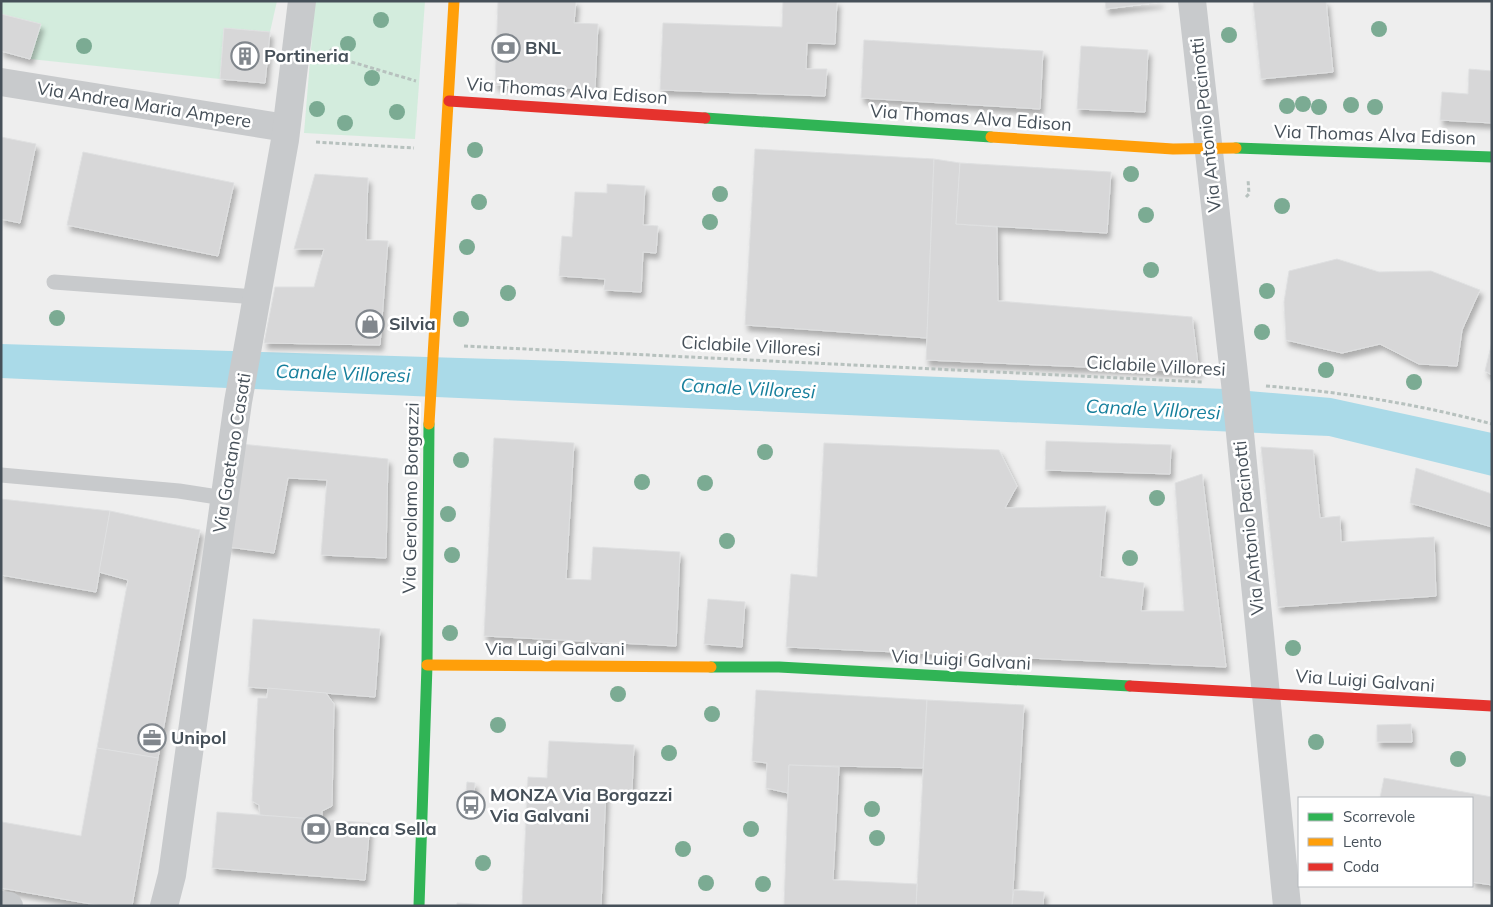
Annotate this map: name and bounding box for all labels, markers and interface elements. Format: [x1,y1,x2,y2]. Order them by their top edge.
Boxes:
bank icon: BNL [491,33,521,63]
place label: BNL [525,36,561,59]
street label: Via Antonio Pacinotti [1185,37,1226,213]
building icon: Portineria [230,41,260,71]
place label: Portineria [264,44,349,67]
street label: Via Thomas Alva Edison [465,72,669,109]
street label: Via Andrea Maria Ampere [35,76,253,133]
street label: Via Thomas Alva Edison [869,99,1073,136]
street label: Via Thomas Alva Edison [1274,119,1476,150]
shop icon: Silvia [355,309,385,339]
place label: Silvia [389,312,436,335]
street label: Ciclabile Villoresi [681,330,821,361]
street label: Ciclabile Villoresi [1086,350,1226,381]
water label: Canale Villoresi [275,359,411,387]
street label: Via Gaetano Casati [207,371,256,535]
water label: Canale Villoresi [680,372,817,404]
water label: Canale Villoresi [1085,393,1222,425]
street label: Via Gerolamo Borgazzi [397,402,424,594]
street label: Via Antonio Pacinotti [1228,440,1269,616]
street label: Via Luigi Galvani [485,637,625,660]
street label: Via Luigi Galvani [891,644,1031,675]
street label: Via Luigi Galvani [1295,664,1436,697]
office icon: Unipol [137,723,167,753]
place label: Unipol [171,726,226,749]
place label: MONZA Via Borgazzi Via Galvani [489,783,672,827]
bus stop icon: MONZA Via Borgazzi Via Galvani [456,790,486,820]
legend [1298,797,1473,887]
text: Scorrevole [1343,807,1415,826]
bank icon: Banca Sella [301,814,331,844]
place label: Banca Sella [335,817,437,840]
text: Lento [1343,832,1382,851]
text: Coda [1343,857,1379,876]

